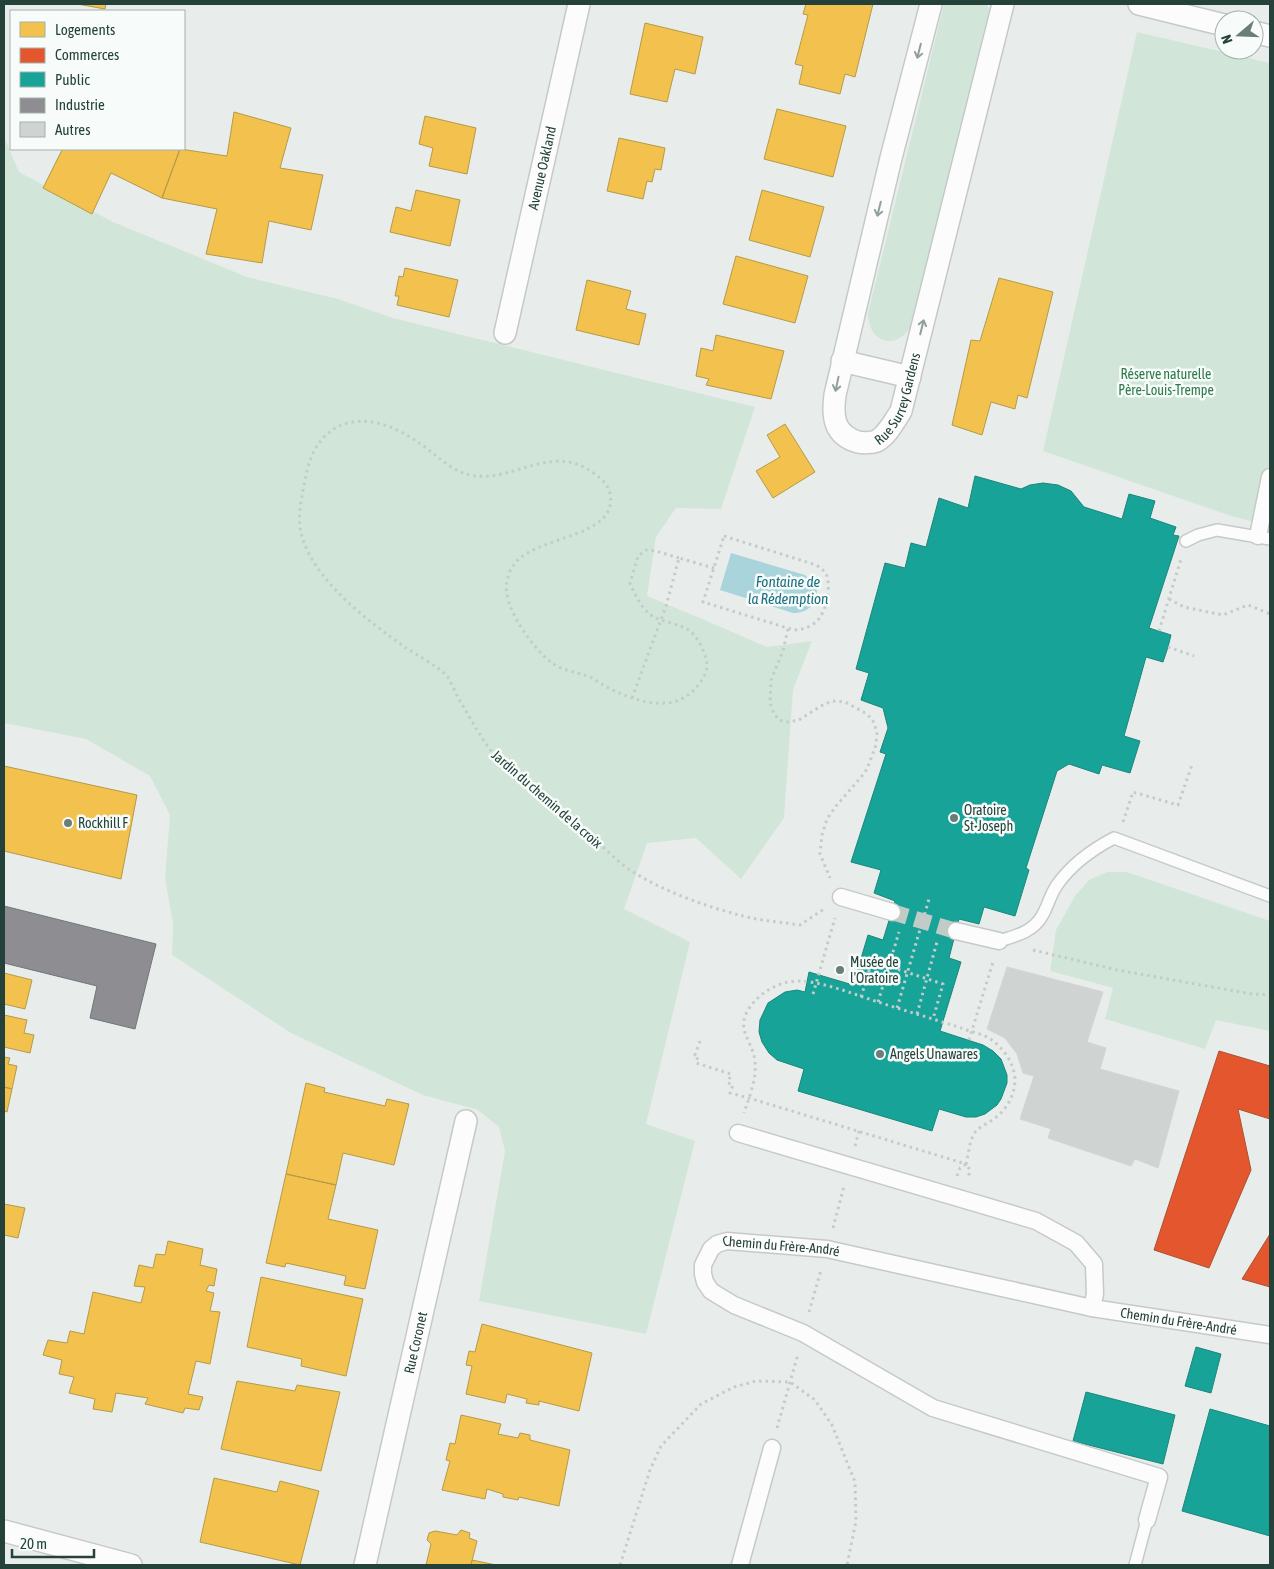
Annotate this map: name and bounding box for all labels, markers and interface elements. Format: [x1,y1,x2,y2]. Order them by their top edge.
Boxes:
legend [10,10,185,150]
north arrow [1214,10,1264,60]
text: Logements [55,21,115,38]
text: N [1218,33,1236,46]
one-way arrow [913,43,923,59]
text: Commerces [55,46,119,63]
text: Public [55,71,90,88]
text: Industrie [55,96,105,113]
text: Autres [55,121,90,138]
street label: Avenue Oakland [525,125,559,211]
one-way arrow [874,200,883,216]
one-way arrow [918,320,927,336]
street label: Rue Surrey Gardens [871,351,923,448]
park label: Réserve naturelle Père-Louis-Trempe [1118,366,1214,398]
one-way arrow [832,375,841,391]
water label: Fontaine de la Rédemption [748,573,828,607]
street label: Jardin du chemin de la croix [488,747,606,852]
place label: Oratoire St-Joseph [964,802,1013,834]
marker: Oratoire St-Joseph [948,812,960,824]
place label: Rockhill F [78,815,128,831]
marker: Rockhill F [62,817,74,829]
place label: Musée de l'Oratoire [850,954,899,986]
marker: Musée de l'Oratoire [834,964,846,976]
place label: Angels Unawares [890,1046,978,1062]
marker: Angels Unawares [874,1048,886,1060]
street label: Chemin du Frère-André [721,1233,841,1260]
street label: Chemin du Frère-André [1119,1304,1238,1338]
street label: Rue Coronet [401,1310,430,1375]
scale bar [12,1526,95,1558]
text: 20 m [20,1535,47,1552]

